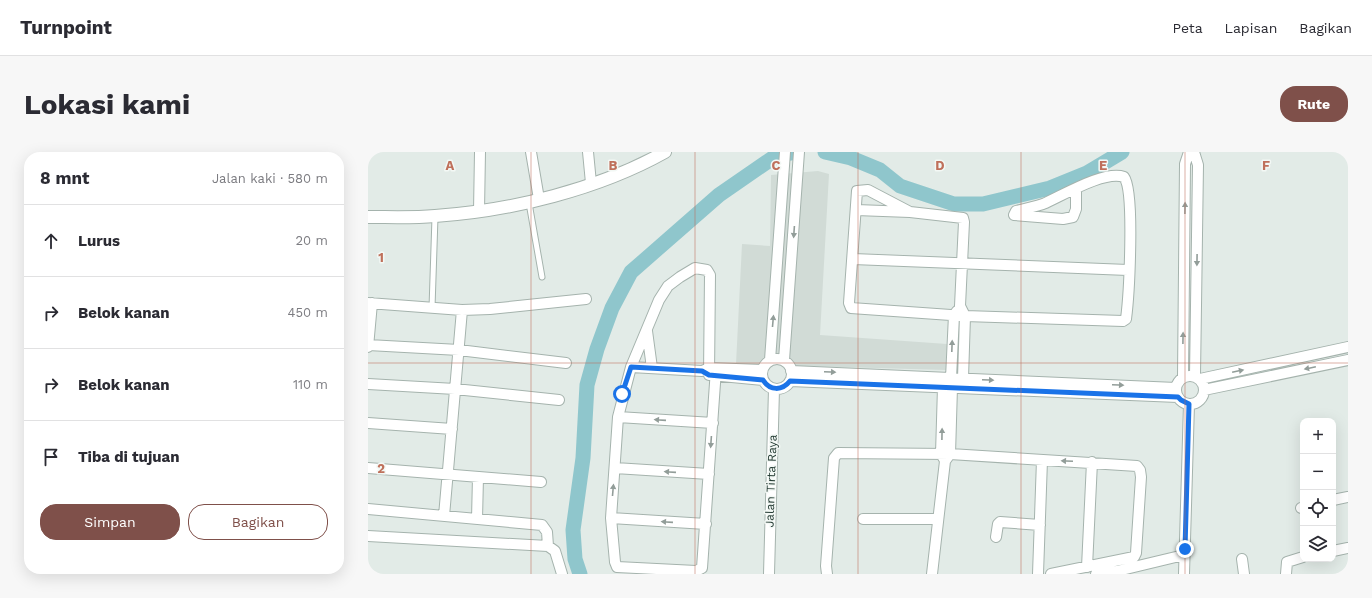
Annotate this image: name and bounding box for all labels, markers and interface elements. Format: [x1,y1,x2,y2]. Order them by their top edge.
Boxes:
text: Turnpoint [20,16,112,39]
text: Peta [1173,20,1203,36]
text: Lapisan [1225,20,1277,36]
text: Bagikan [1299,20,1352,36]
button: Rute [1280,86,1348,122]
text: Lokasi kami [24,88,190,121]
text: A [446,158,455,173]
text: B [609,158,618,173]
text: C [772,158,781,173]
text: D [935,158,945,173]
text: E [1099,158,1107,173]
text: F [1262,158,1270,173]
text: 8 mnt [40,168,89,188]
text: Jalan kaki · 580 m [212,171,328,186]
one-way arrow [1182,201,1188,214]
one-way arrow [790,226,797,238]
icon: ahead [40,230,62,252]
text: Lurus [78,232,120,250]
text: 20 m [296,233,328,248]
text: 1 [378,250,384,265]
one-way arrow [1194,254,1200,267]
icon: right [40,302,62,324]
text: Belok kanan [78,304,169,322]
text: 450 m [288,305,328,320]
one-way arrow [769,315,776,327]
one-way arrow [1180,332,1187,344]
one-way arrow [949,340,956,352]
one-way arrow [1304,365,1316,371]
one-way arrow [1232,367,1244,373]
one-way arrow [824,369,836,376]
icon: right [40,374,62,396]
text: Belok kanan [78,376,169,394]
one-way arrow [982,376,994,383]
text: 110 m [293,377,328,392]
one-way arrow [1112,382,1124,389]
route start [613,385,631,403]
one-way arrow [654,416,666,423]
map controls [1300,418,1336,562]
button: + [1300,418,1336,454]
one-way arrow [938,428,945,440]
street label: Jalan Tirta Raya [762,434,780,528]
one-way arrow [708,436,715,448]
icon: arrive [40,446,62,468]
text: Tiba di tujuan [78,448,180,466]
button: − [1300,454,1336,490]
one-way arrow [1060,458,1073,464]
text: 2 [377,461,385,476]
one-way arrow [664,468,676,475]
one-way arrow [610,484,616,496]
button: locate [1300,490,1336,526]
button: Simpan [40,504,180,540]
button: Bagikan [188,504,328,540]
one-way arrow [661,518,673,525]
button: layers [1300,526,1336,562]
route end [1176,540,1194,558]

